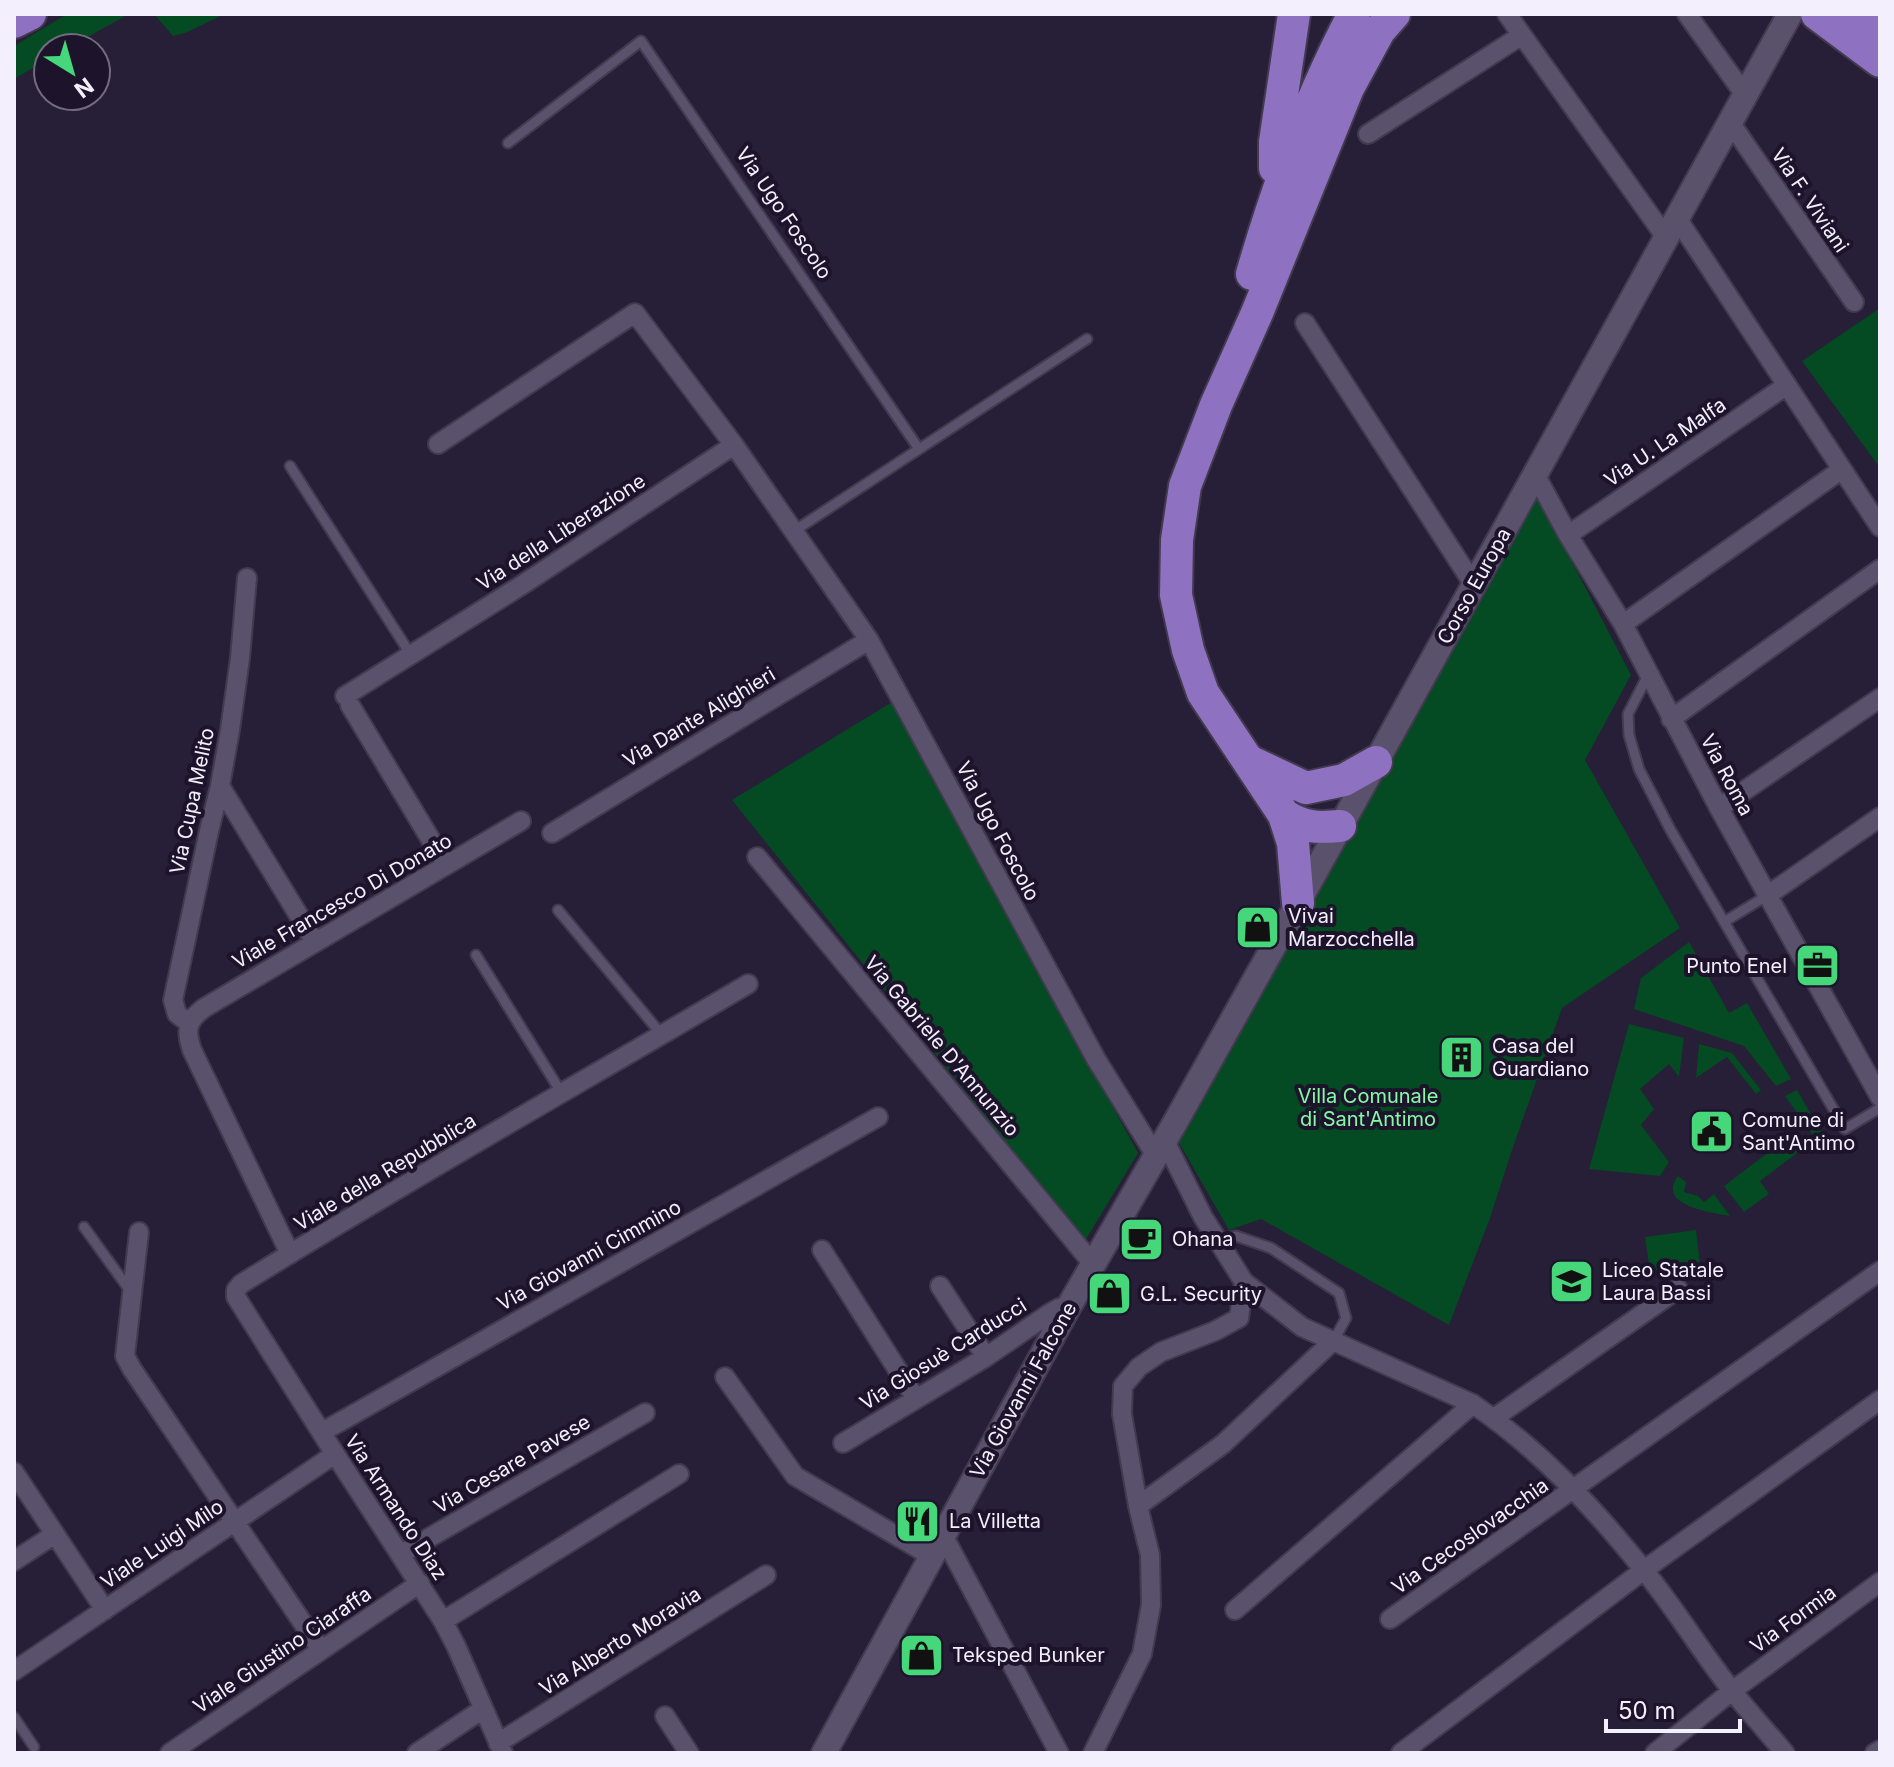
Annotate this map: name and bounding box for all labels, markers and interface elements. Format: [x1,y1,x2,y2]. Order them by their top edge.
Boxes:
north arrow [32,32,112,112]
text: N [70,73,99,103]
street label: Via Ugo Foscolo [731,142,837,284]
street label: Via F. Viviani [1766,143,1854,257]
street label: Via U. La Malfa [1600,392,1730,492]
street label: Via della Liberazione [472,469,650,595]
street label: Corso Europa [1432,524,1516,648]
street label: Via Dante Alighieri [619,662,779,772]
street label: Via Cupa Melito [165,726,219,876]
street label: Via Roma [1696,730,1758,820]
street label: Via Ugo Foscolo [951,757,1045,905]
street label: Viale Francesco Di Donato [228,828,456,974]
shop icon: Vivai Marzocchella [1233,904,1281,952]
place label: Vivai Marzocchella [1288,904,1415,951]
office icon: Punto Enel [1794,942,1842,990]
street label: Via Gabriele D'Annunzio [859,951,1025,1141]
place label: Punto Enel [1686,954,1787,978]
building icon: Casa del Guardiano [1437,1033,1485,1081]
place label: Casa del Guardiano [1492,1034,1589,1081]
park label: Villa Comunale di Sant'Antimo [1298,1084,1438,1131]
street label: Viale della Repubblica [290,1108,480,1236]
public building icon: Comune di Sant'Antimo [1687,1108,1735,1156]
place label: Comune di Sant'Antimo [1742,1108,1855,1155]
street label: Via Giovanni Cimmino [493,1194,685,1316]
cafe icon: Ohana [1117,1215,1165,1263]
place label: Ohana [1172,1227,1233,1251]
school or university icon: Liceo Statale Laura Bassi [1547,1258,1595,1306]
place label: Liceo Statale Laura Bassi [1602,1258,1724,1305]
shop icon: G.L. Security [1085,1270,1133,1318]
place label: G.L. Security [1140,1282,1262,1306]
street label: Via Giosuè Carducci [855,1293,1031,1415]
street label: Via Giovanni Falcone [965,1298,1081,1482]
street label: Via Cesare Pavese [430,1409,594,1519]
street label: Via Armando Diaz [340,1430,452,1584]
street label: Via Cecoslovacchia [1387,1473,1553,1599]
street label: Viale Luigi Milo [96,1494,228,1594]
restaurant icon: La Villetta [894,1497,942,1545]
place label: La Villetta [949,1509,1041,1533]
street label: Via Formia [1746,1580,1840,1658]
street label: Viale Giustino Ciaraffa [189,1582,375,1718]
street label: Via Alberto Moravia [535,1582,705,1700]
shop icon: Teksped Bunker [897,1631,945,1679]
place label: Teksped Bunker [952,1643,1105,1667]
scale bar [1606,1683,1740,1733]
text: 50 m [1618,1696,1676,1725]

